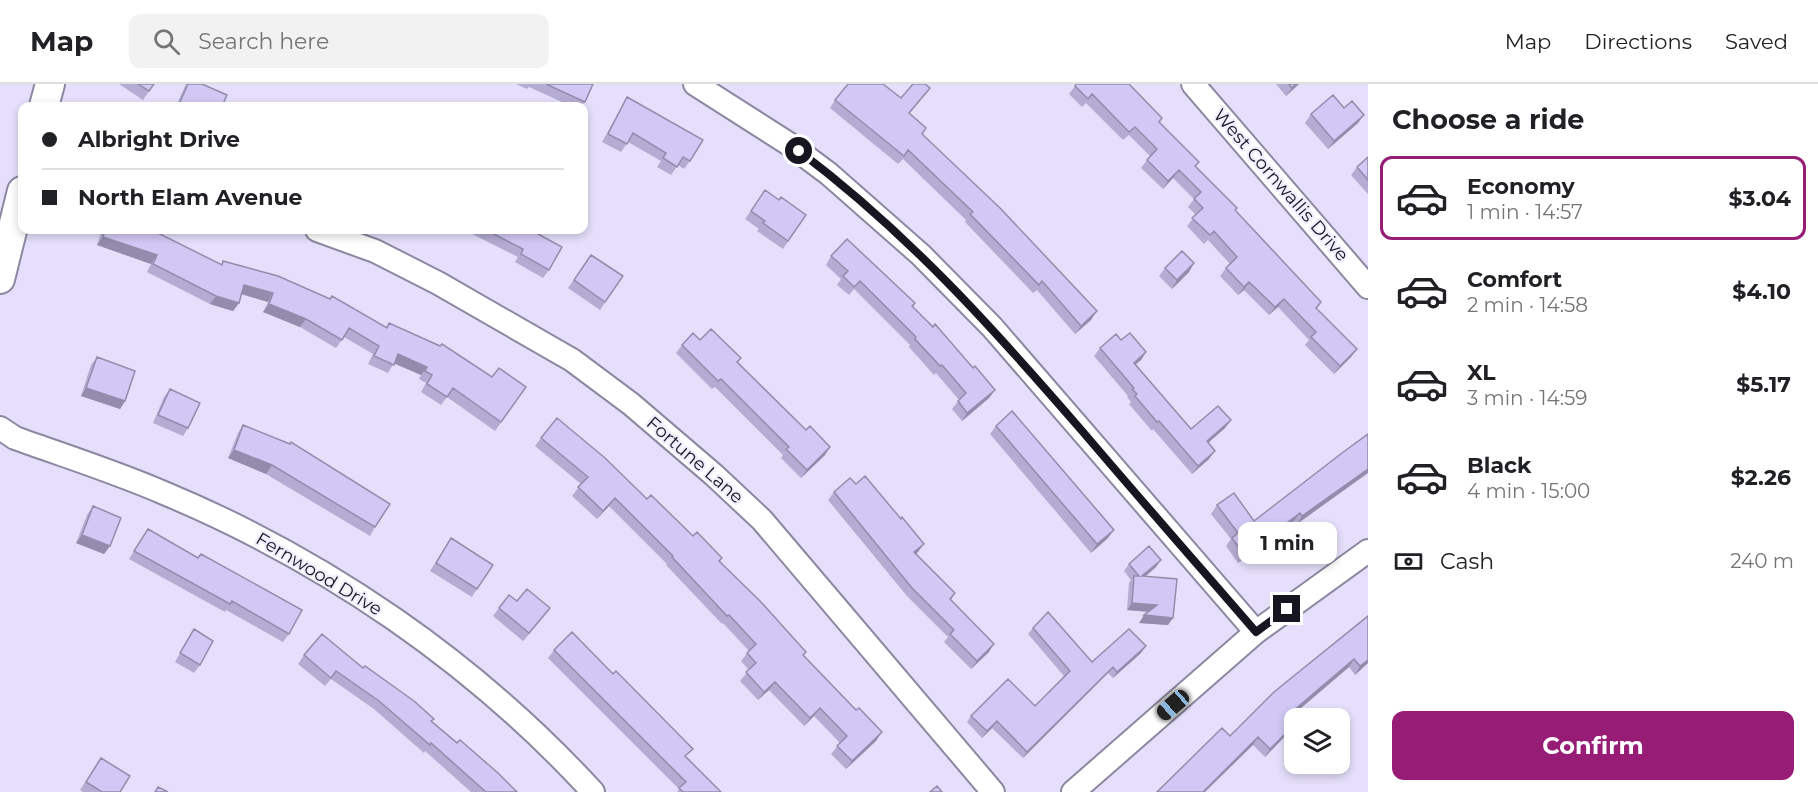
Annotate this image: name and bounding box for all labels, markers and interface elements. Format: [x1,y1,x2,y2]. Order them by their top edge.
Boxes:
search box [129,14,549,68]
text: Map [30,24,93,58]
icon: search [150,25,183,58]
text: Search here [198,28,329,55]
text: Map [1505,29,1551,54]
text: Directions [1584,29,1692,54]
text: Saved [1725,29,1788,54]
text: Choose a ride [1392,103,1584,136]
street label: West Cornwallis Drive [1209,104,1353,266]
text: Albright Drive [78,126,240,153]
route start [785,137,812,164]
icon: car [1395,171,1449,225]
text: Economy [1467,173,1575,200]
text: North Elam Avenue [78,184,302,211]
text: $3.04 [1728,185,1791,212]
text: 1 min · 14:57 [1467,200,1583,224]
icon: car [1395,264,1449,318]
text: Comfort [1467,266,1562,293]
text: $4.10 [1732,278,1791,305]
text: 2 min · 14:58 [1467,293,1588,317]
icon: car [1395,357,1449,411]
text: XL [1467,359,1496,386]
text: $5.17 [1736,371,1791,398]
text: 3 min · 14:59 [1467,386,1587,410]
street label: Fortune Lane [642,412,748,508]
icon: car [1395,450,1449,504]
text: Black [1467,452,1531,479]
text: $2.26 [1731,464,1791,491]
text: 4 min · 15:00 [1467,479,1590,503]
callout: 1 min [1238,522,1336,564]
street label: Fernwood Drive [252,528,386,620]
text: 1 min [1260,531,1315,555]
icon: cash [1392,545,1425,578]
text: Cash [1440,548,1494,575]
text: 240 m [1730,549,1794,573]
route end [1273,595,1300,622]
car [1154,686,1192,724]
map controls [1284,708,1350,774]
button: layers [1284,708,1350,774]
button: Confirm [1392,711,1794,780]

